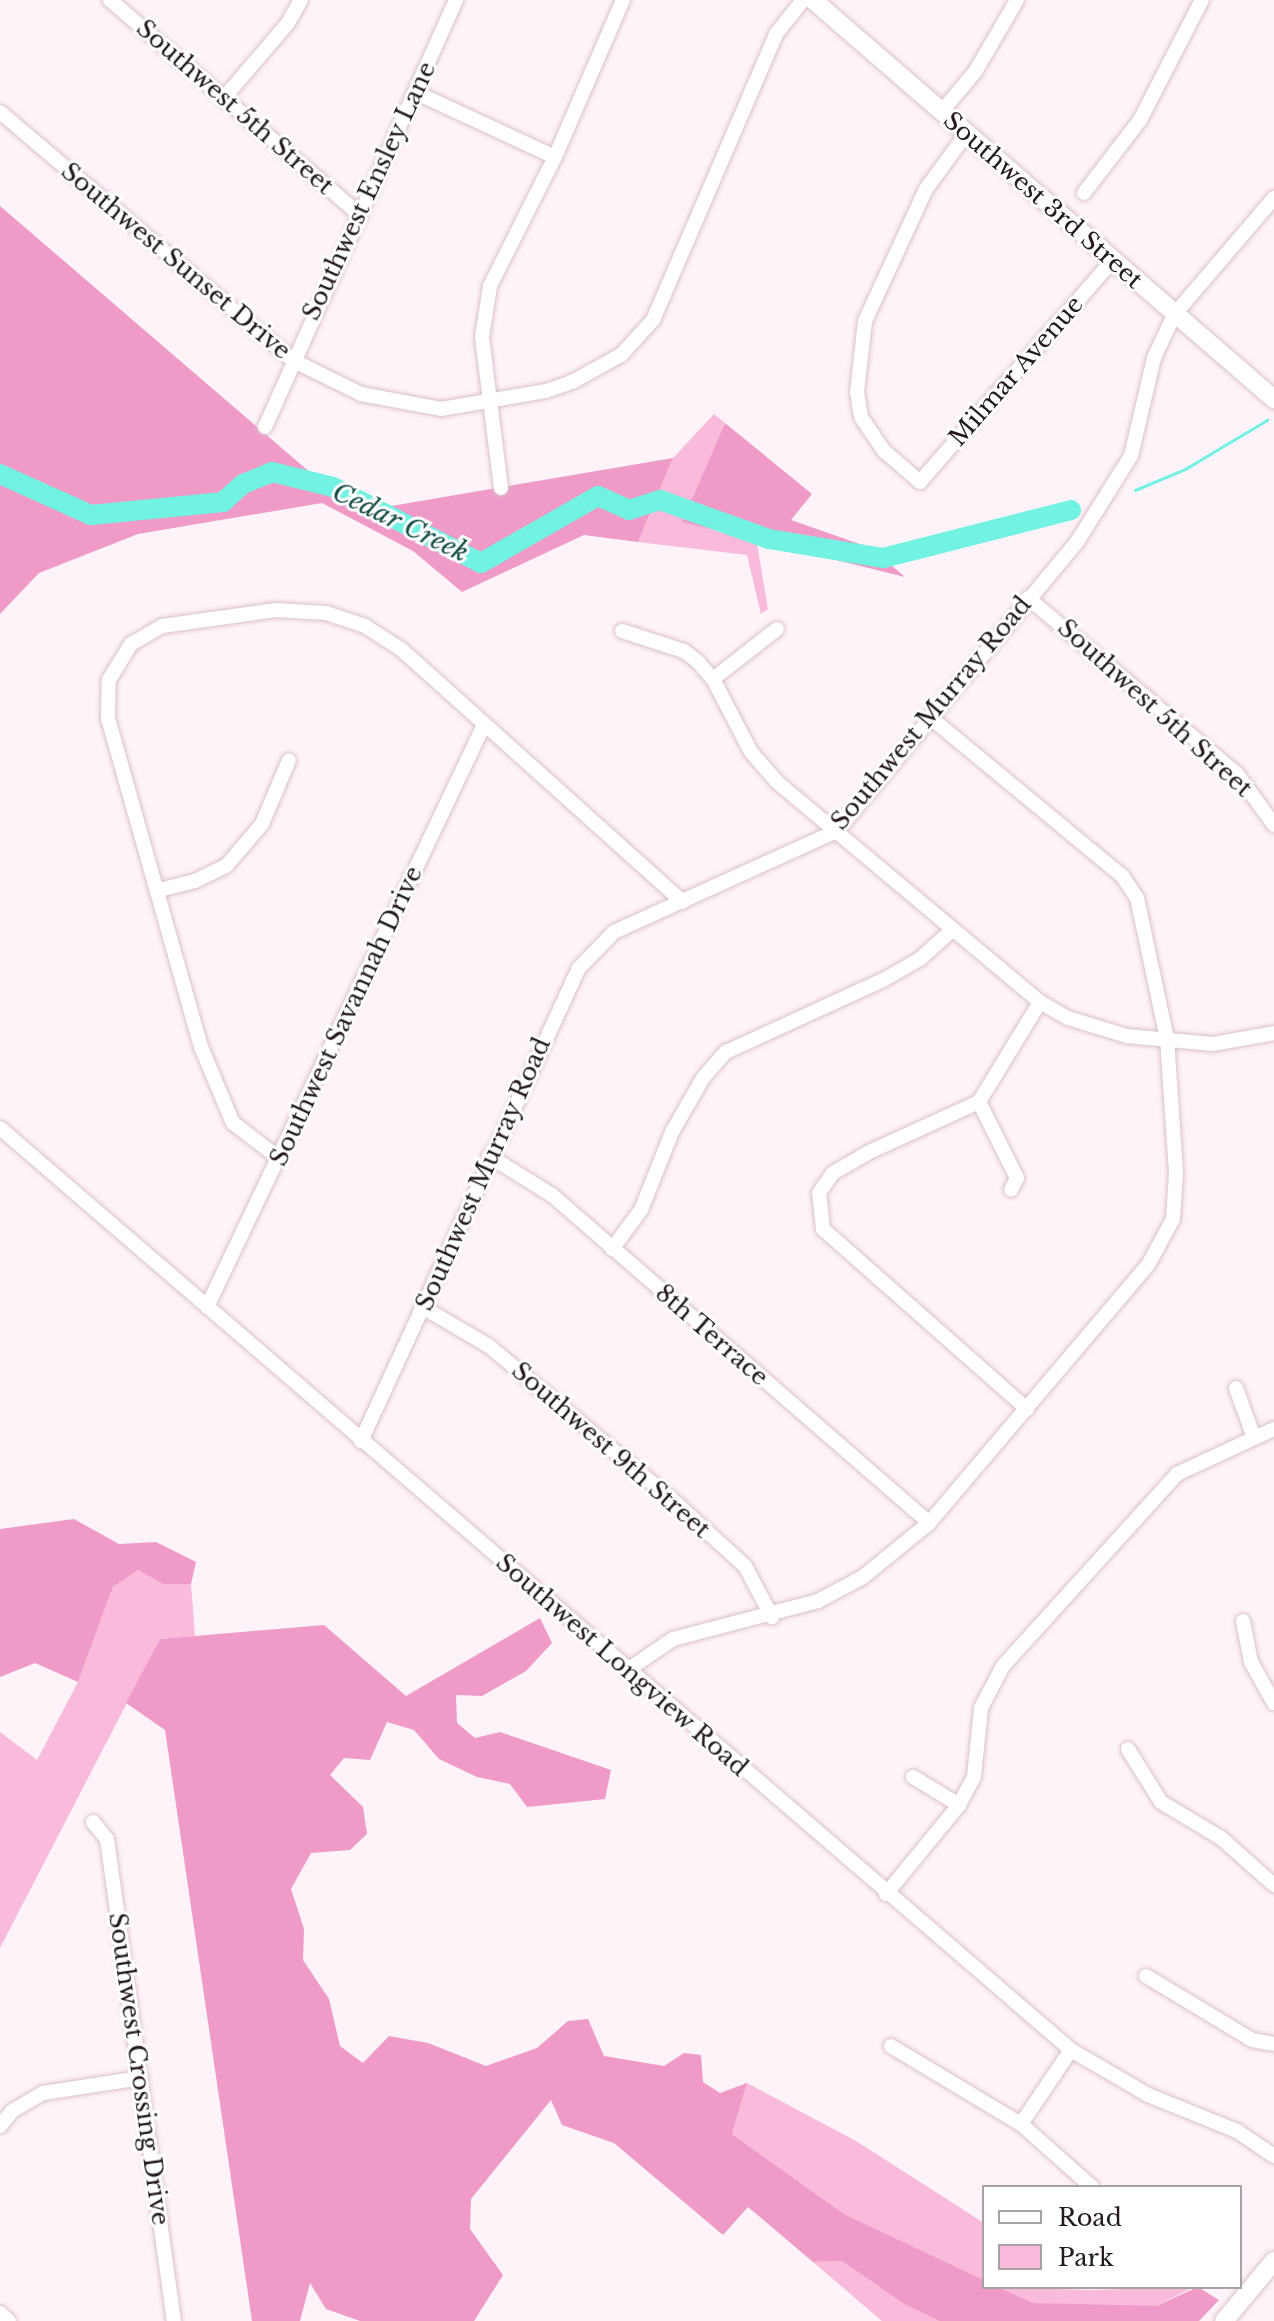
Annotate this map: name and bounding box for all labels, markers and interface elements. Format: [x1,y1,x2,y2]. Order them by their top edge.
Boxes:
street label: Southwest 5th Street [131,14,339,200]
street label: Southwest Ensley Lane [296,57,442,325]
street label: Southwest 3rd Street [938,106,1148,294]
street label: Southwest Sunset Drive [56,157,296,365]
street label: Milmar Avenue [943,290,1089,452]
water label: Cedar Creek [327,477,473,569]
street label: Southwest Murray Road [825,590,1037,836]
street label: Southwest 5th Street [1052,613,1258,803]
street label: Southwest Savannah Drive [264,862,428,1170]
street label: Southwest Murray Road [410,1033,556,1315]
street label: 8th Terrace [650,1278,774,1392]
street label: Southwest 9th Street [506,1356,716,1544]
street label: Southwest Longview Road [490,1548,754,1782]
street label: Southwest Crossing Drive [103,1911,175,2227]
legend [982,2185,1242,2289]
text: Road [1058,2203,1122,2232]
text: Park [1058,2243,1114,2272]

